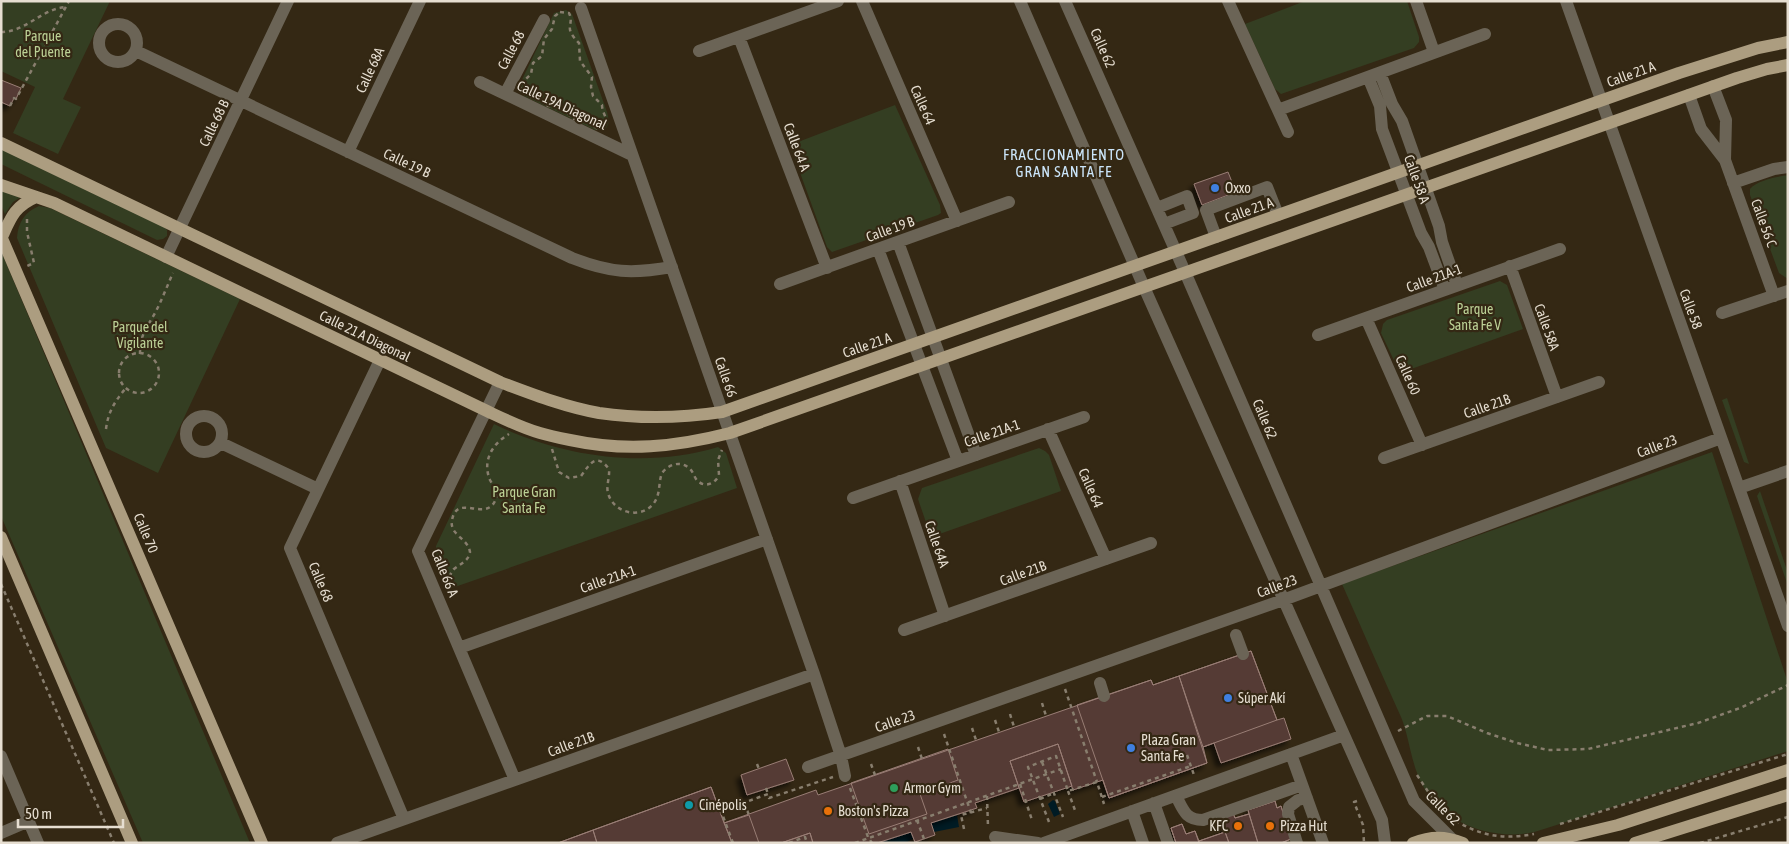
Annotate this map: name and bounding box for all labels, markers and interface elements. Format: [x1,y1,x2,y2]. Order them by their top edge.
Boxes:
street label: Calle 62 [1087,26,1119,70]
park label: Parque del Puente [15,28,71,60]
street label: Calle 68 [494,28,528,72]
street label: Calle 68A [353,45,388,95]
street label: Calle 21 A [1605,58,1657,90]
street label: Calle 19A Diagonal [515,77,610,133]
street label: Calle 64 [907,83,939,128]
street label: Calle 68 B [196,97,232,149]
street label: Calle 64 A [781,121,814,173]
street label: Calle 19 B [381,145,433,181]
district label: FRACCIONAMIENTO GRAN SANTA FE [1003,146,1125,180]
street label: Calle 58 A [1401,153,1433,205]
place label: Oxxo [1225,180,1251,196]
marker: Oxxo [1209,182,1221,194]
street label: Calle 21 A [1223,194,1275,226]
street label: Calle 56 C [1748,197,1780,250]
street label: Calle 19 B [864,213,917,245]
street label: Calle 21A-1 [1404,261,1464,295]
street label: Calle 58 [1676,287,1706,332]
park label: Parque Santa Fe V [1449,301,1501,333]
street label: Calle 58A [1531,302,1563,353]
street label: Calle 21 A Diagonal [317,307,413,365]
park label: Parque del Vigilante [112,319,168,351]
street label: Calle 21 A [841,329,894,361]
street label: Calle 60 [1392,353,1424,398]
street label: Calle 66 [712,355,740,400]
street label: Calle 21B [1462,390,1513,421]
street label: Calle 62 [1250,397,1280,441]
street label: Calle 21A-1 [962,416,1022,450]
street label: Calle 23 [1635,431,1679,461]
street label: Calle 64 [1075,466,1107,511]
park label: Parque Gran Santa Fe [492,484,556,516]
street label: Calle 70 [131,511,162,556]
street label: Calle 64A [922,519,952,570]
street label: Calle 66 A [428,547,462,599]
street label: Calle 21B [998,557,1049,589]
street label: Calle 68 [306,560,337,605]
street label: Calle 21A-1 [578,562,638,596]
street label: Calle 23 [1255,571,1299,601]
place label: Súper Akí [1238,690,1286,706]
marker: Súper Akí [1222,692,1234,704]
street label: Calle 23 [873,707,917,735]
street label: Calle 21B [546,728,597,760]
place label: Plaza Gran Santa Fe [1141,732,1196,764]
marker: Plaza Gran Santa Fe [1125,742,1137,754]
place label: Armor Gym [904,780,961,796]
marker: Armor Gym [888,782,900,794]
street label: Calle 62 [1423,788,1463,828]
scale bar [18,796,122,828]
place label: Cinépolis [699,797,747,813]
marker: Cinépolis [683,799,695,811]
place label: Boston's Pizza [838,803,909,819]
text: 50 m [25,805,52,822]
marker: Boston's Pizza [822,805,834,817]
place label: KFC [1209,818,1229,834]
place label: Pizza Hut [1280,818,1327,834]
marker: KFC [1232,820,1244,832]
marker: Pizza Hut [1264,820,1276,832]

